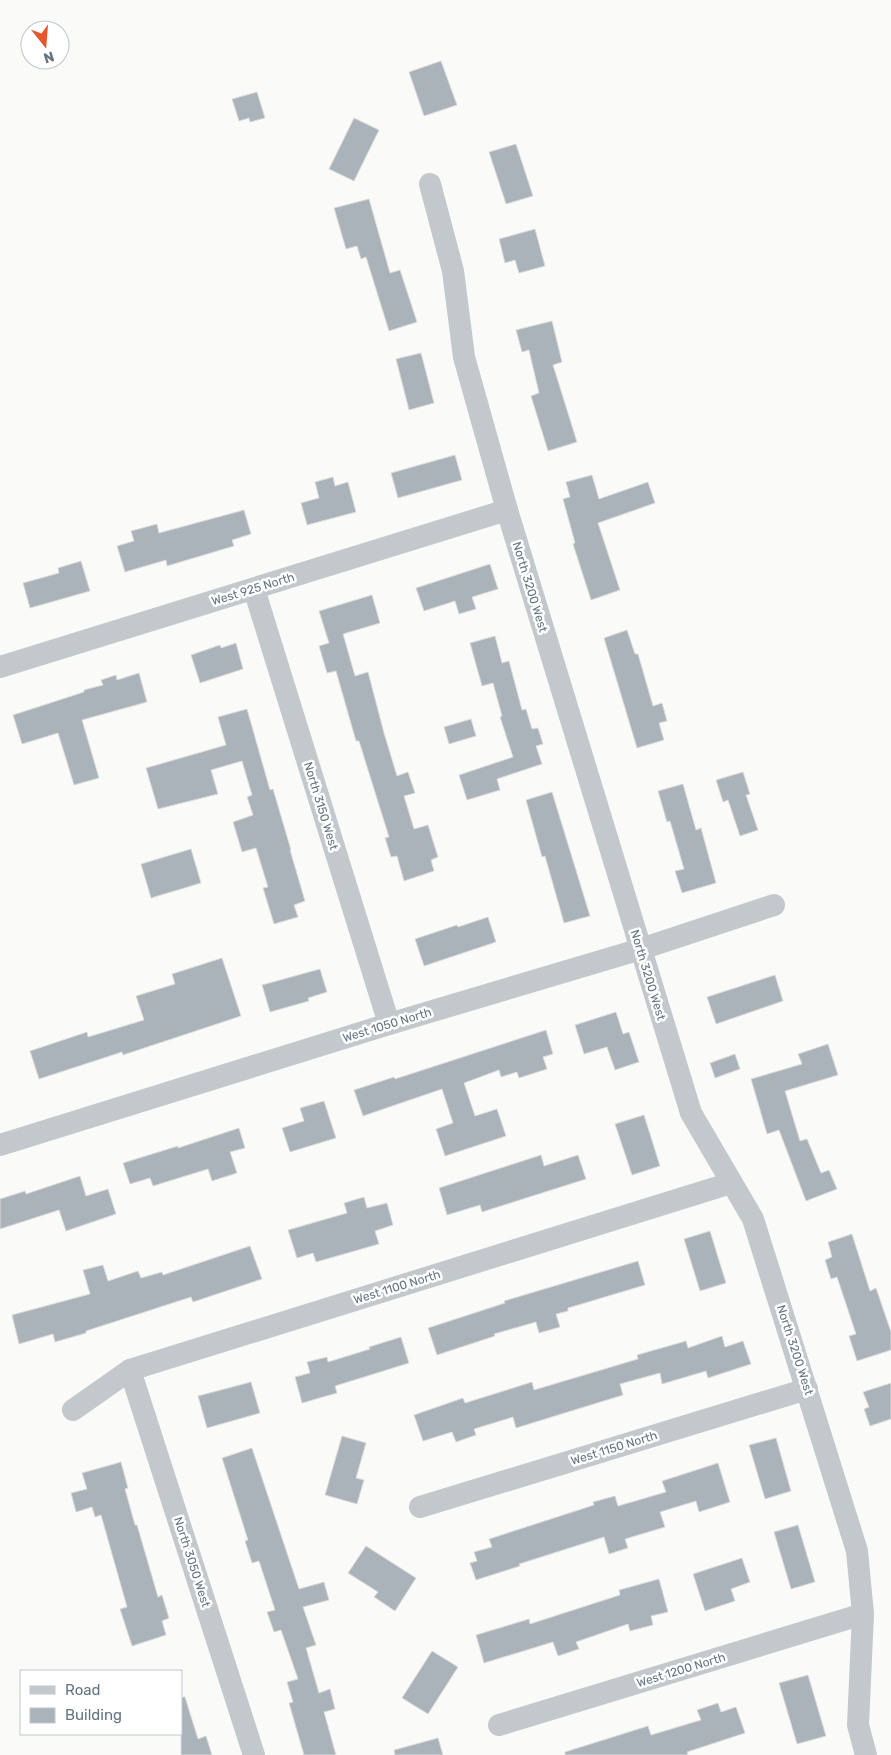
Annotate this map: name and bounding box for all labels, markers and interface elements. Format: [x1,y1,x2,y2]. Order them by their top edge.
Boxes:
north arrow [20,20,70,70]
text: N [41,47,56,67]
street label: North 3200 West [510,540,551,634]
street label: West 925 North [210,570,296,608]
street label: North 3150 West [301,760,341,852]
street label: North 3200 West [628,928,669,1022]
street label: West 1050 North [341,1005,433,1045]
street label: West 1100 North [352,1267,442,1307]
street label: North 3200 West [774,1303,816,1397]
street label: West 1150 North [569,1428,659,1468]
street label: North 3050 West [171,1515,213,1609]
street label: West 1200 North [635,1650,727,1690]
legend [20,1670,182,1735]
text: Road [65,1681,101,1699]
text: Building [65,1706,122,1724]

